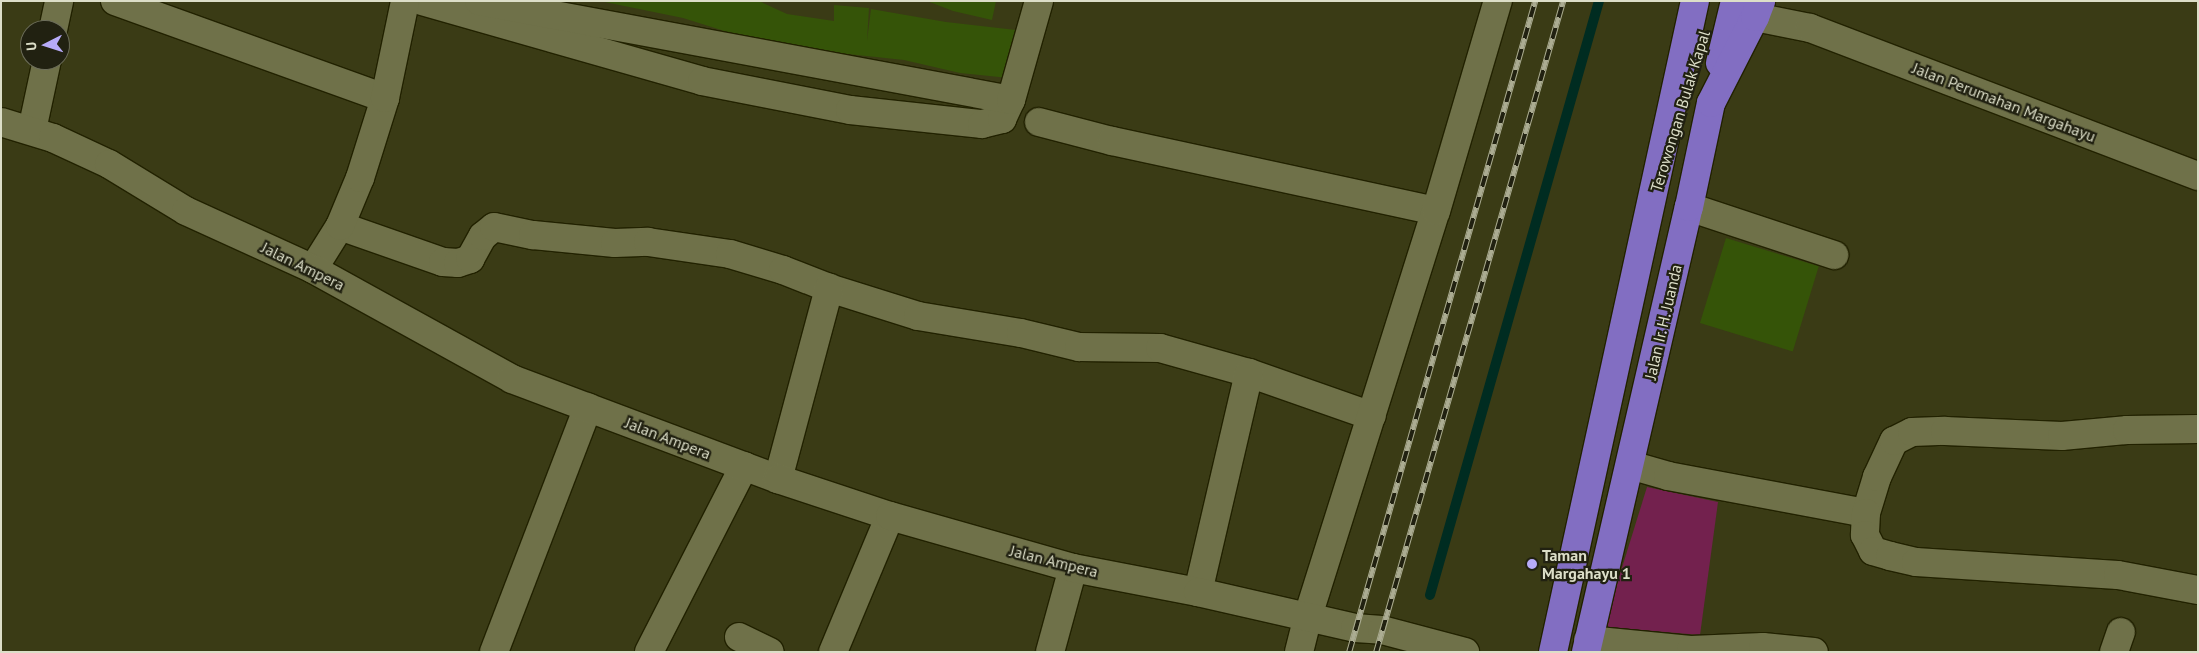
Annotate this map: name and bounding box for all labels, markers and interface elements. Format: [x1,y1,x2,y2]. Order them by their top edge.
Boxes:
north arrow [20,20,70,70]
street label: Terowongan Bulak Kapal [1646,28,1714,194]
text: U [22,41,40,51]
street label: Jalan Perumahan Margahayu [1910,58,2098,146]
street label: Jalan Ampera [258,237,348,295]
street label: Jalan Ir. H. Juanda [1640,261,1686,383]
street label: Jalan Ampera [622,413,714,463]
street label: Jalan Ampera [1008,541,1100,581]
place label: Taman Margahayu 1 [1542,545,1631,583]
marker: Taman Margahayu 1 [1526,558,1538,570]

